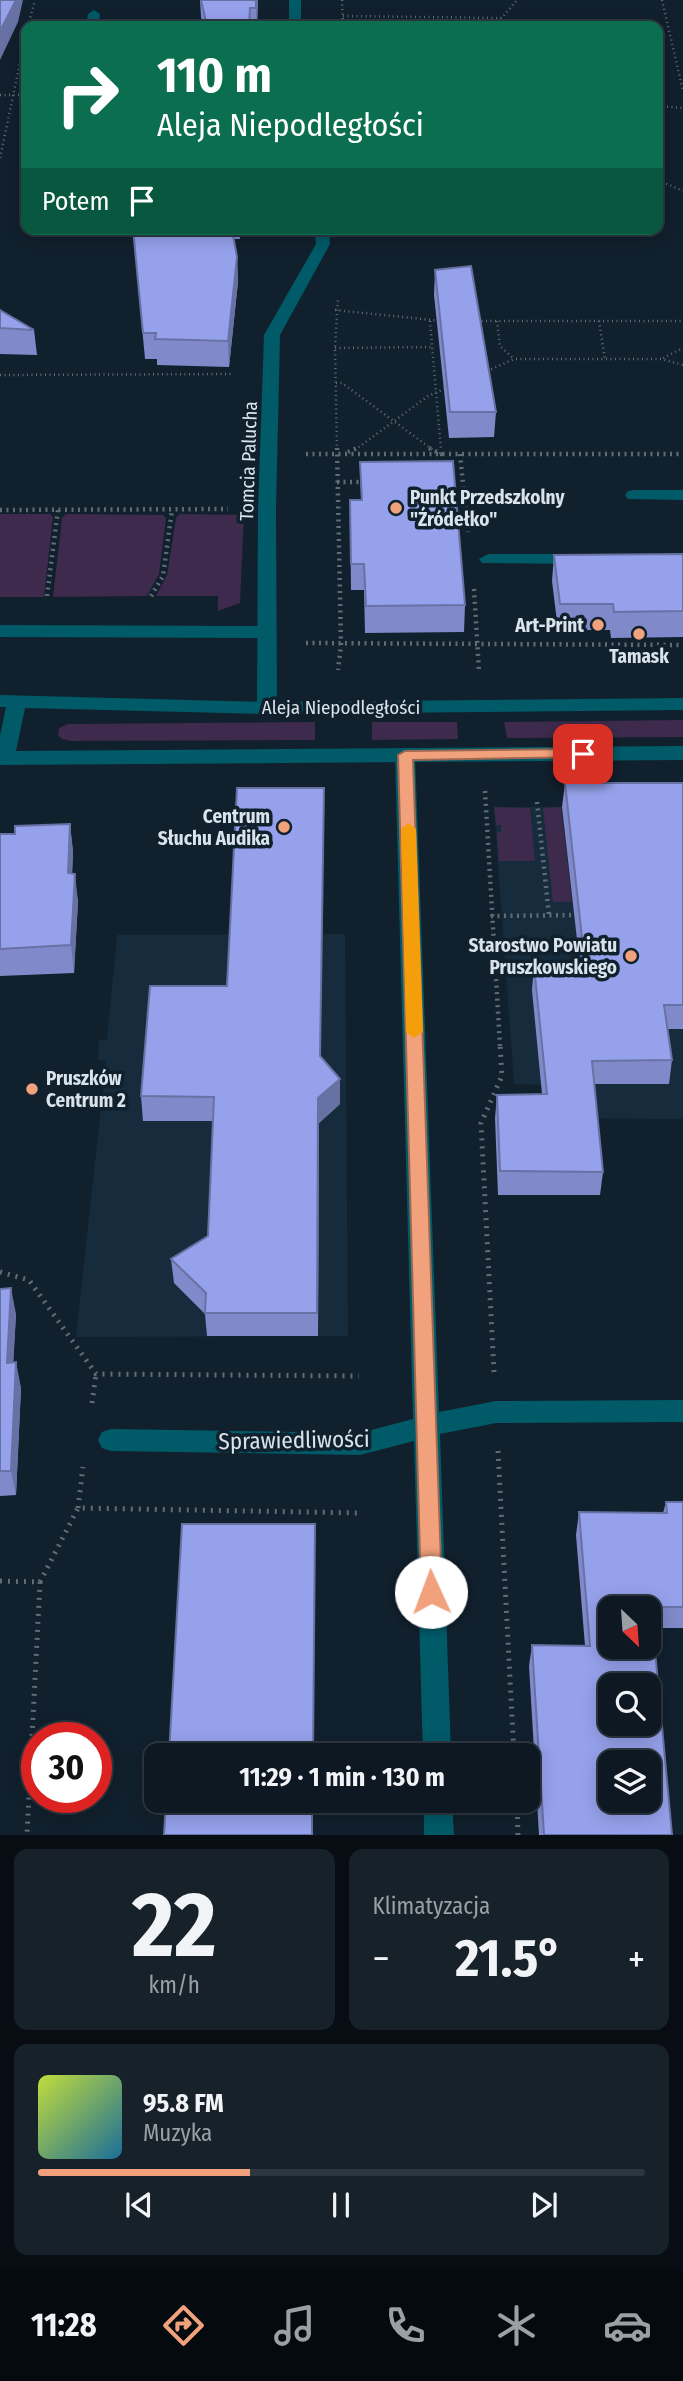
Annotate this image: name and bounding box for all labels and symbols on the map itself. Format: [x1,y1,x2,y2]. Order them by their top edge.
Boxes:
street label: Tomcia Palucha [235,401,262,521]
place label: Punkt Przedszkolny "Źródełko" [410,486,565,531]
marker: Punkt Przedszkolny "Źródełko" [388,500,404,516]
place label: Art-Print [514,614,584,637]
marker: Art-Print [590,617,606,633]
marker: Tamask [631,626,647,642]
place label: Tamask [609,645,669,668]
street label: Aleja Niepodległości [262,696,420,719]
pin [553,724,613,784]
place label: Centrum Słuchu Audika [158,805,270,850]
marker: Centrum Słuchu Audika [276,819,292,835]
place label: Starostwo Powiatu Pruszkowskiego [469,934,617,979]
marker: Starostwo Powiatu Pruszkowskiego [623,948,639,964]
place label: Pruszków Centrum 2 [46,1067,126,1112]
marker: Pruszków Centrum 2 [24,1081,40,1097]
street label: Sprawiedliwości [218,1425,370,1455]
position arrow [394,1555,468,1629]
north arrow [598,1596,662,1659]
speed limit sign: 30 [21,1722,112,1813]

